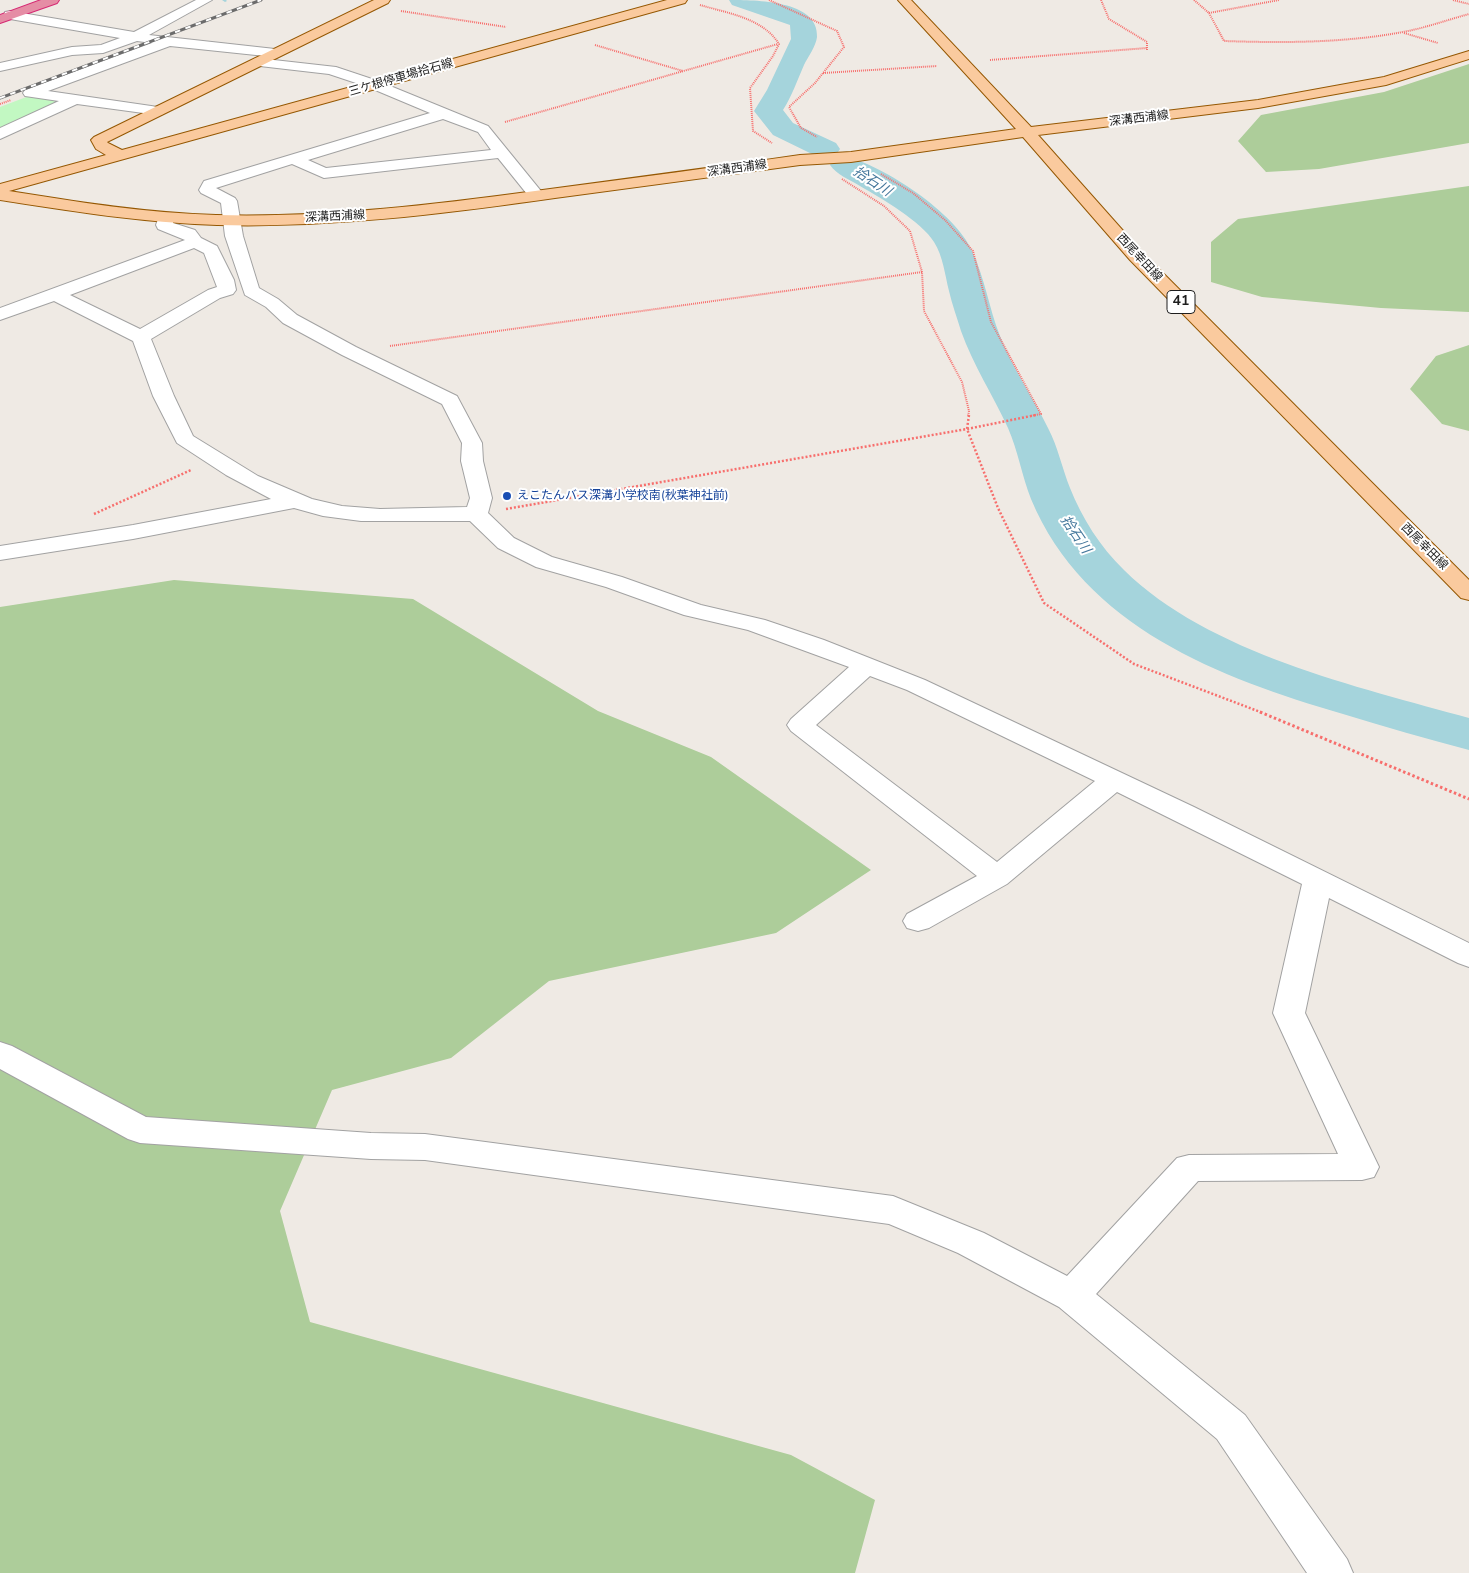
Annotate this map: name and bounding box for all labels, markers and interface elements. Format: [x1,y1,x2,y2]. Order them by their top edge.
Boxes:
street label: 三ケ根停車場拾石線 [347,56,455,100]
street label: 深溝西浦線 [1108,108,1170,130]
street label: 深溝西浦線 [706,158,768,180]
water label: 拾石川 [850,164,894,200]
street label: 深溝西浦線 [305,208,365,226]
street label: 西尾幸田線 [1113,231,1165,285]
road number: 41 [1167,290,1195,314]
place label: えこたんバス深溝小学校南(秋葉神社前) [517,489,729,503]
marker: えこたんバス深溝小学校南(秋葉神社前) [501,490,513,502]
water label: 拾石川 [1056,513,1094,557]
street label: 西尾幸田線 [1398,521,1450,573]

